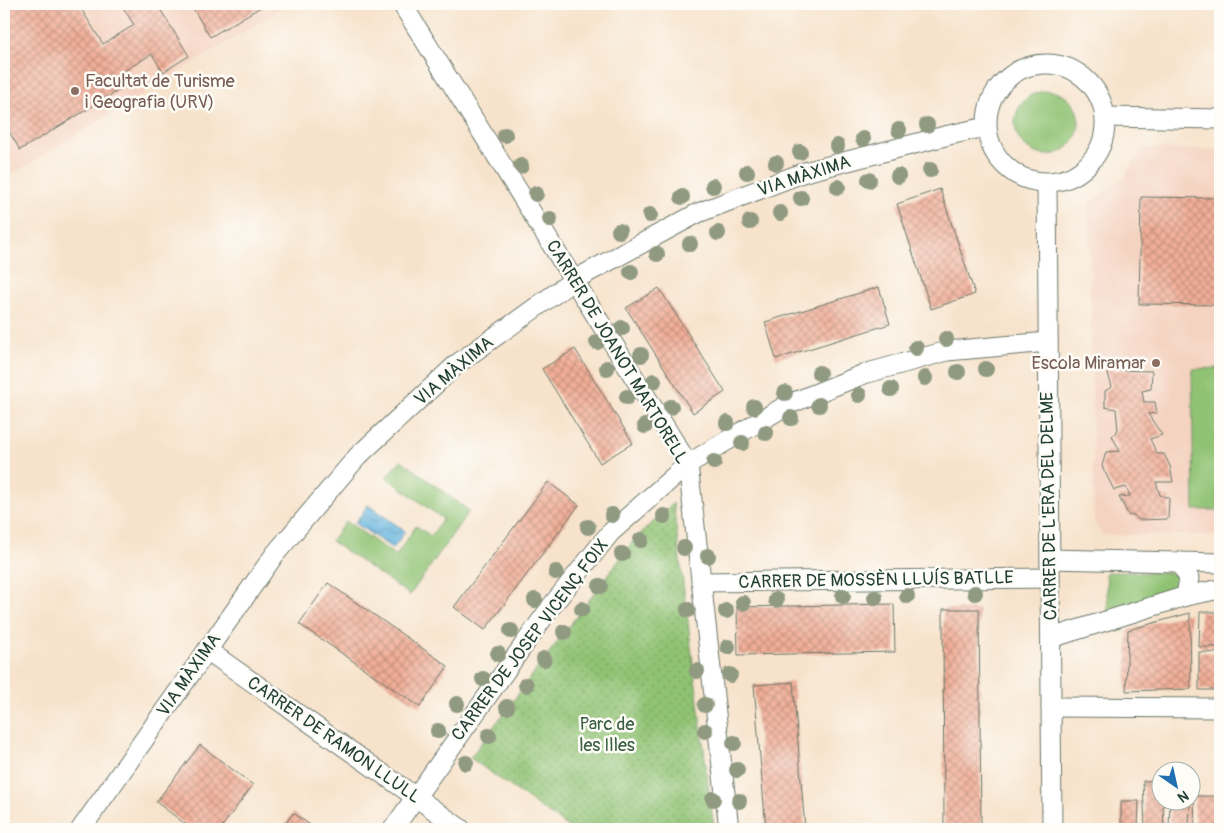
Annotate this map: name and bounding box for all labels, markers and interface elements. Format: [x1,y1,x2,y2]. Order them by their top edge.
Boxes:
place label: Facultat de Turisme i Geografia (URV) [85,70,235,114]
marker: Facultat de Turisme i Geografia (URV) [69,85,81,97]
street label: VIA MÀXIMA [755,150,854,202]
street label: CARRER DE JOANOT MARTORELL [541,236,693,468]
street label: VIA MÀXIMA [410,331,499,411]
place label: Escola Miramar [1031,352,1147,375]
marker: Escola Miramar [1150,357,1162,369]
street label: CARRER DE L'ERA DEL DELME [1036,391,1062,621]
street label: CARRER DE JOSEP VICENÇ FOIX [446,534,614,746]
street label: CARRER DE MOSSÈN LLUÍS BATLLE [738,566,1014,594]
street label: VIA MÀXIMA [152,629,226,721]
street label: CARRER DE RAMON LLULL [243,671,425,809]
park label: Parc de les Illes [579,713,635,757]
north arrow [1152,760,1202,810]
text: N [1174,787,1192,806]

